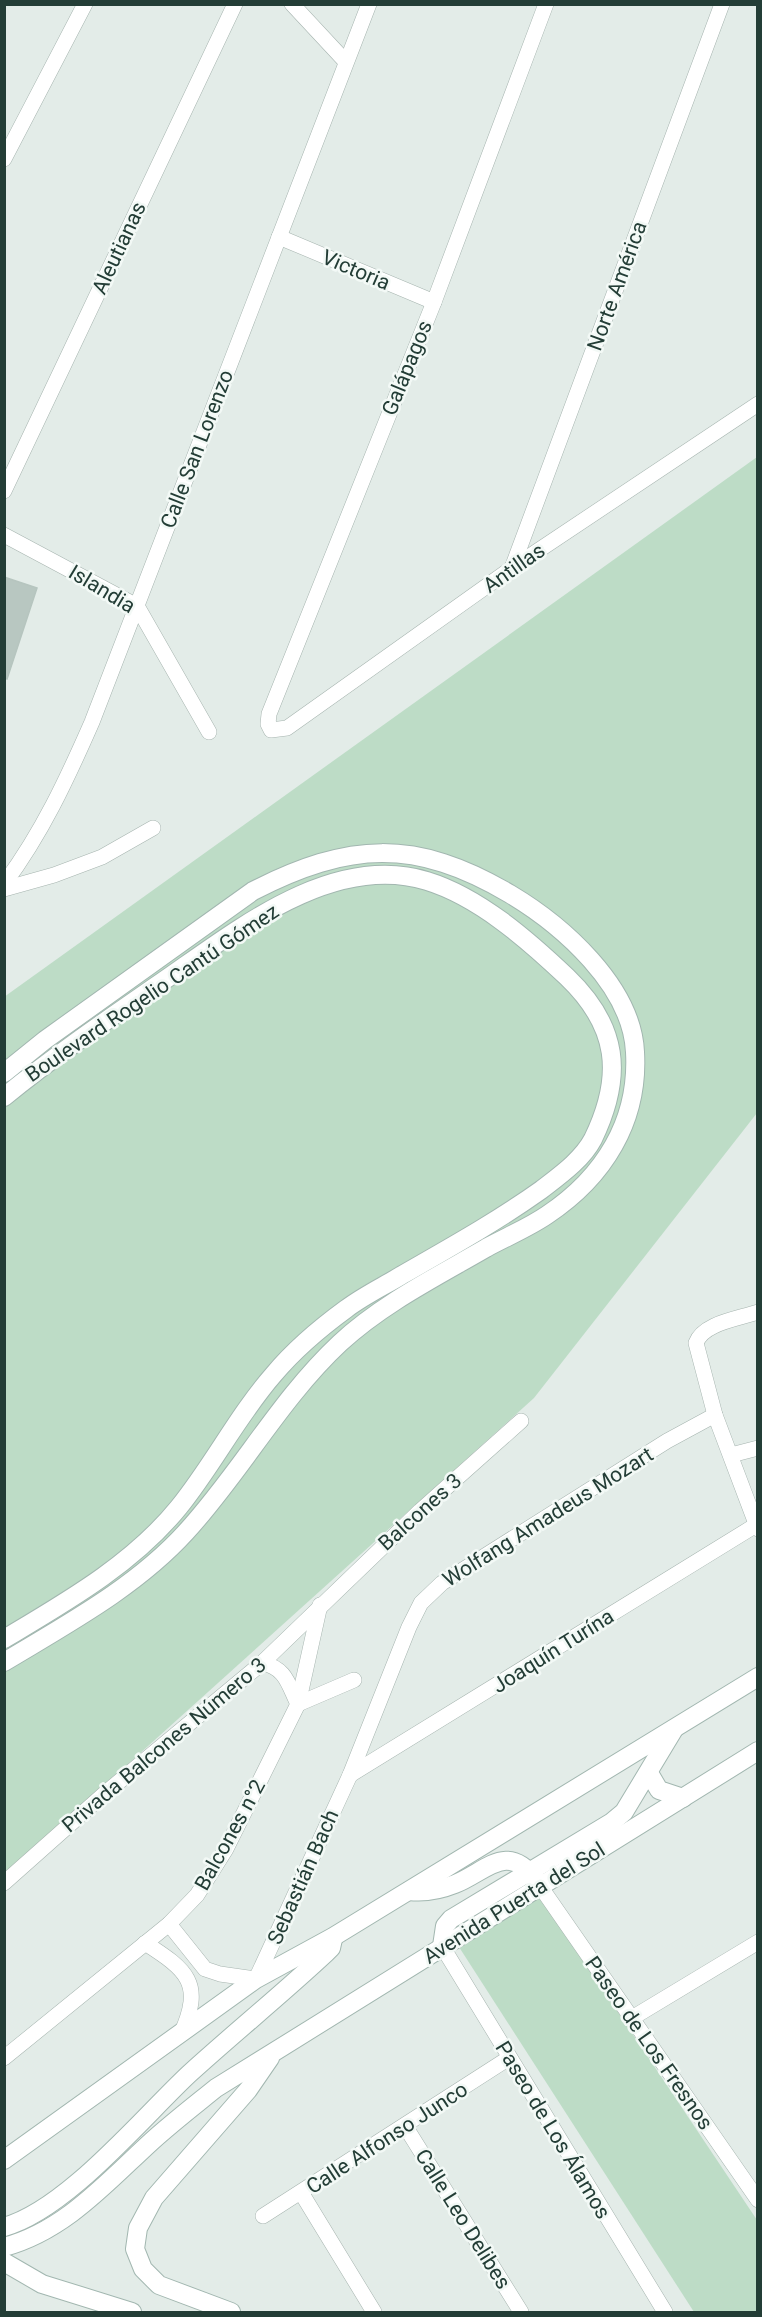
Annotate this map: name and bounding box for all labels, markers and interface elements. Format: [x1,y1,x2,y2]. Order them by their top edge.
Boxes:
street label: Aleutianas [87,198,151,298]
street label: Norte América [583,218,651,354]
street label: Victoria [318,245,394,295]
street label: Galápagos [377,317,437,419]
street label: Calle San Lorenzo [156,366,238,532]
street label: Antillas [479,538,549,598]
street label: Islandia [65,560,139,618]
street label: Boulevard Rogelio Cantú Gómez [21,899,283,1087]
street label: Wolfang Amadeus Mozart [438,1442,658,1592]
street label: Balcones 3 [374,1469,466,1555]
street label: Joaquín Turína [488,1604,618,1698]
street label: Privada Balcones Número 3 [57,1653,271,1837]
street label: Balcones n°2 [190,1775,270,1894]
street label: Sebastián Bach [263,1806,343,1948]
street label: Avenida Puerta del Sol [419,1837,609,1969]
street label: Paseo de Los Fresnos [580,1952,718,2134]
street label: Paseo de Los Álamos [491,2037,615,2223]
street label: Calle Alfonso Junco [302,2077,472,2199]
street label: Calle Leo Delibes [410,2145,516,2293]

